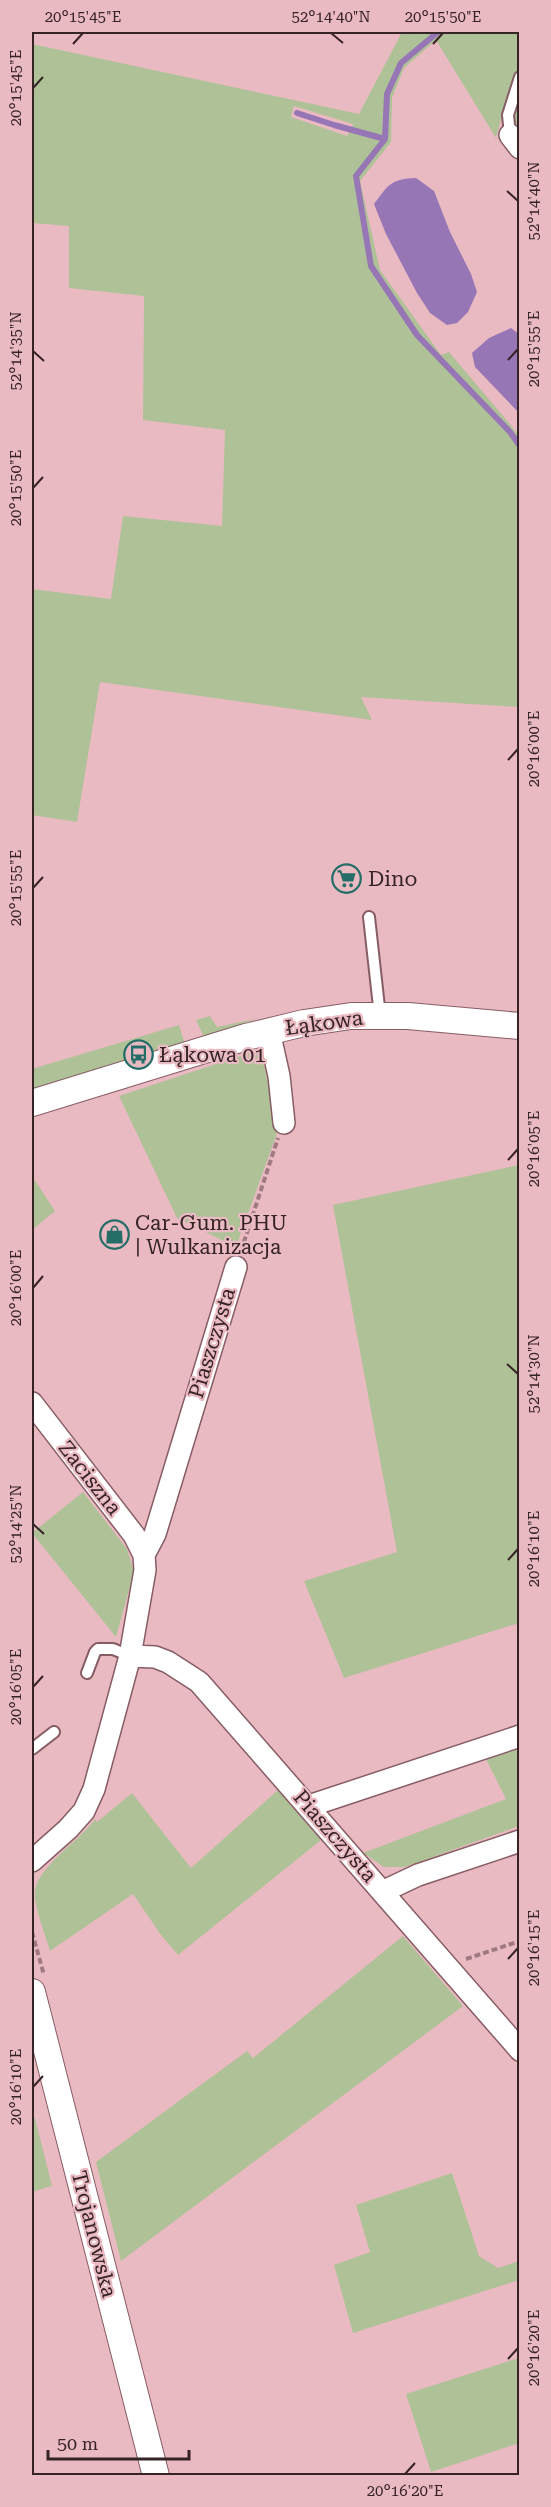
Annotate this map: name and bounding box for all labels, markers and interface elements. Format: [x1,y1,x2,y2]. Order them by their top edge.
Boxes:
text: 20°15'45"E [45,8,121,26]
text: 52°14'40"N [291,8,371,26]
text: 20°15'50"E [405,8,481,26]
text: 20°15'45"E [7,50,25,126]
text: 52°14'40"N [525,161,543,241]
text: 52°14'35"N [7,311,25,391]
text: 20°15'55"E [525,311,543,387]
text: 20°15'50"E [7,450,25,526]
text: 20°16'00"E [525,711,543,787]
text: 20°15'55"E [7,850,25,926]
supermarket icon: Dino [331,863,363,895]
place label: Dino [368,867,417,891]
street label: Łąkowa [284,1006,365,1040]
bus stop icon: Łąkowa 01 [122,1039,154,1071]
place label: Łąkowa 01 [159,1043,266,1067]
text: 20°16'05"E [525,1111,543,1187]
place label: Car-Gum. PHU | Wulkanizacja [135,1211,287,1259]
shop icon: Car-Gum. PHU | Wulkanizacja [98,1219,130,1251]
text: 20°16'00"E [7,1250,25,1326]
street label: Piaszczysta [184,1284,240,1401]
text: 52°14'30"N [525,1334,543,1414]
street label: Zaciszna [54,1436,127,1520]
text: 52°14'25"N [7,1484,25,1564]
text: 20°16'10"E [525,1511,543,1587]
text: 20°16'05"E [7,1649,25,1725]
street label: Piaszczysta [288,1785,382,1888]
text: 20°16'15"E [525,1910,543,1986]
text: 20°16'10"E [7,2049,25,2125]
street label: Trojanowska [67,2168,122,2301]
text: 20°16'20"E [525,2310,543,2386]
scale bar [48,2423,189,2461]
text: 50 m [57,2433,98,2454]
text: 20°16'20"E [367,2482,443,2500]

